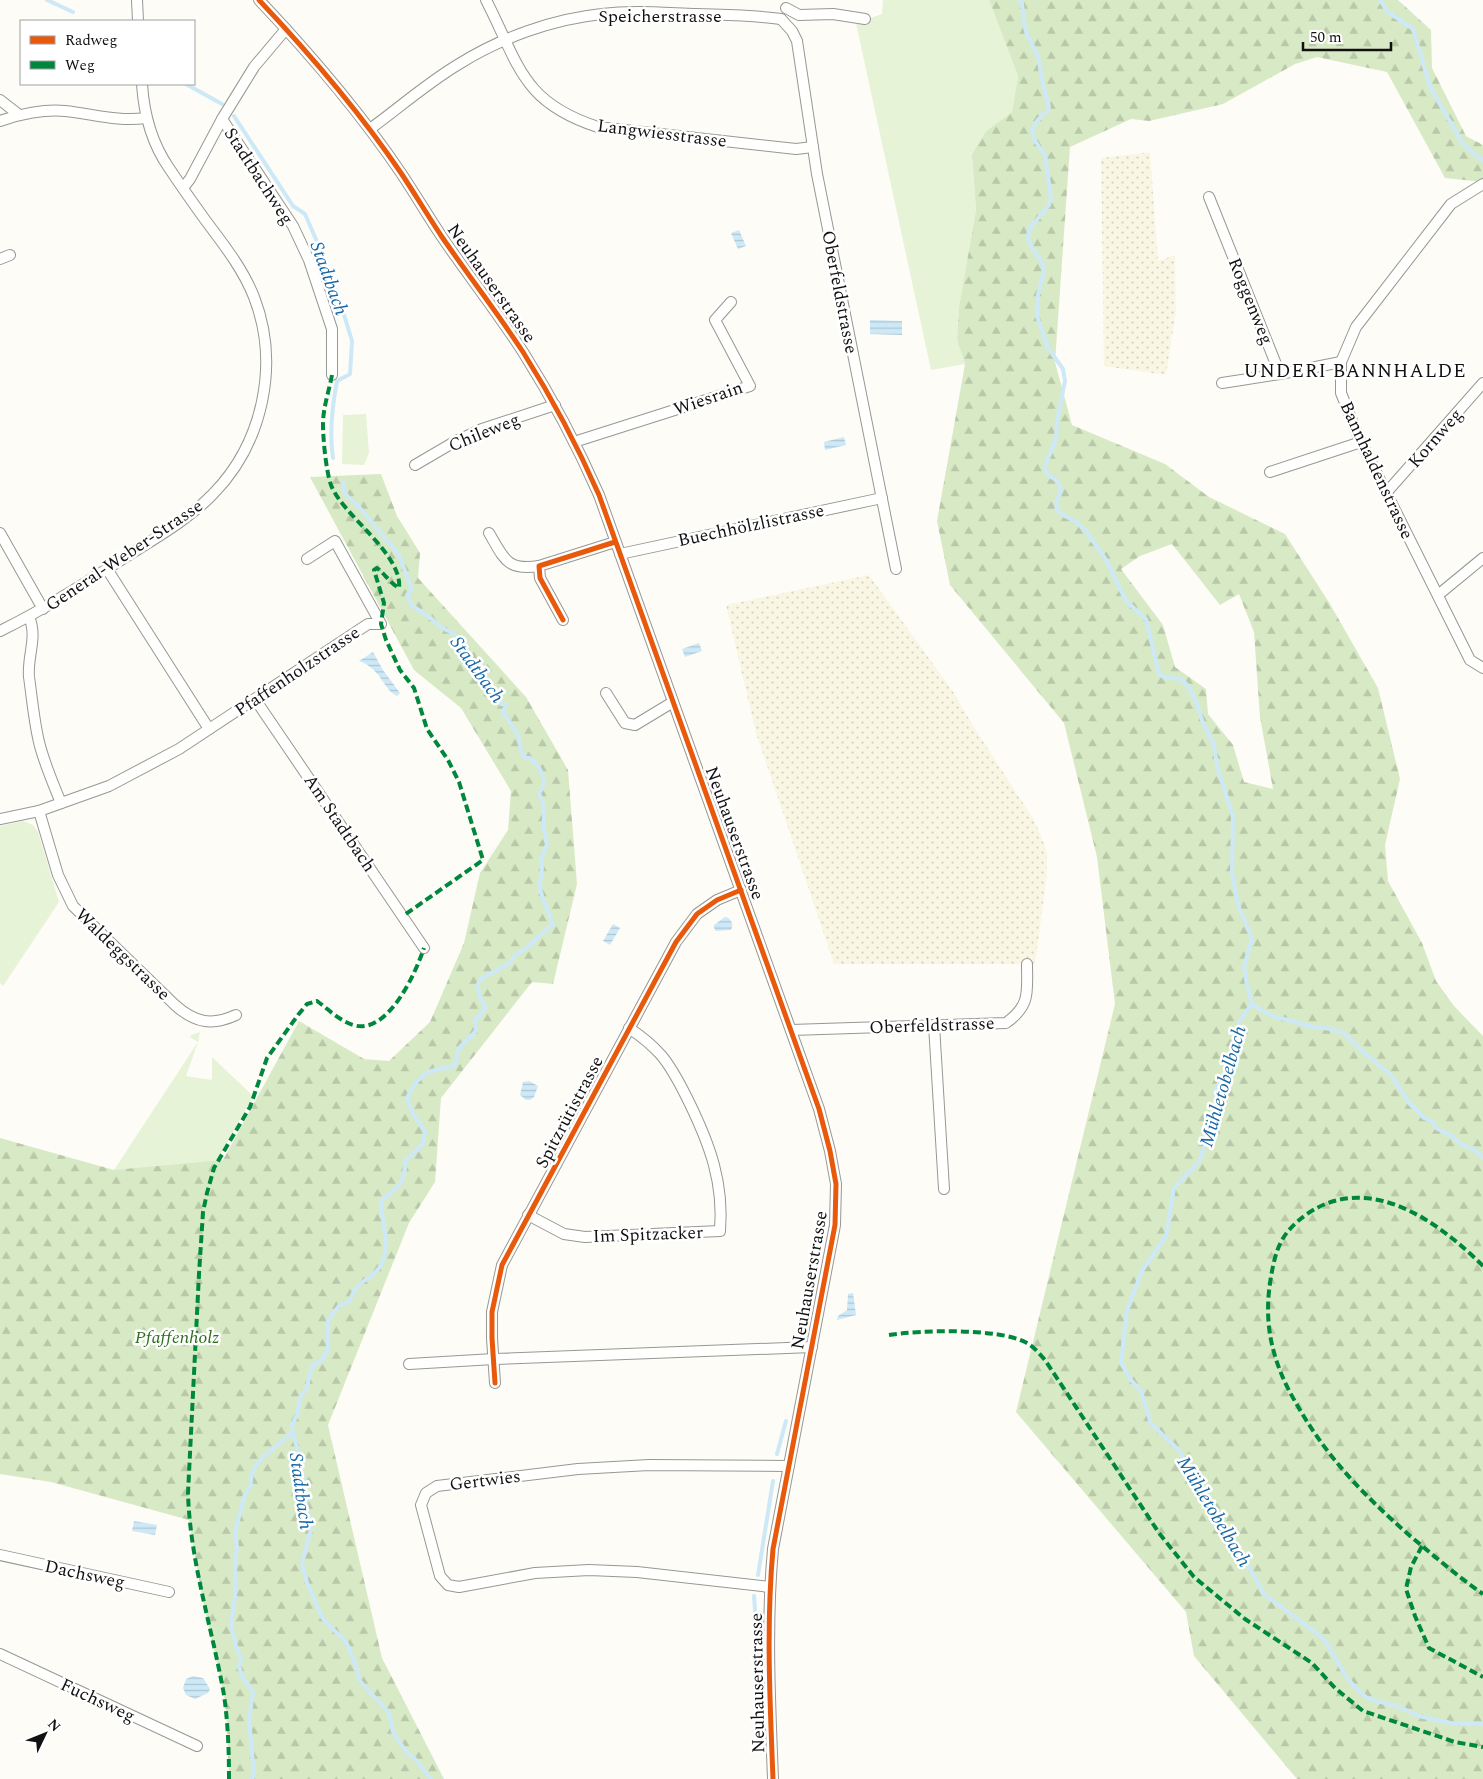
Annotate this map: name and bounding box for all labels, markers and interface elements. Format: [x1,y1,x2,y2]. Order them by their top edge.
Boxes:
street label: Speicherstrasse [598,3,722,30]
legend [20,20,195,85]
scale bar [1303,20,1390,52]
text: 50 m [1310,26,1342,49]
text: Radweg [65,29,118,52]
text: Weg [65,54,95,77]
street label: Langwiesstrasse [596,112,728,155]
street label: Stadtbachweg [217,122,300,230]
street label: Neuhauserstrasse [440,218,543,349]
street label: Oberfeldstrasse [814,228,865,356]
water label: Stadtbach [302,237,355,320]
street label: Roggenweg [1221,254,1280,349]
district label: UNDERI BANNHALDE [1243,357,1467,386]
street label: Wiesrain [670,374,747,423]
street label: Bannhaldenstrasse [1333,397,1420,544]
street label: Kornweg [1402,402,1469,474]
street label: Chileweg [444,406,524,459]
street label: General-Weber-Strasse [40,493,208,618]
street label: Buechhölzlistrasse [675,497,827,554]
street label: Pfaffenholzstrasse [229,619,365,723]
water label: Stadtbach [442,630,511,710]
street label: Neuhauserstrasse [698,763,771,904]
street label: Am Stadtbach [297,769,382,878]
street label: Waldeggstrasse [69,902,176,1007]
street label: Oberfeldstrasse [869,1010,995,1041]
water label: Mühletobelbach [1192,1022,1255,1150]
street label: Spitzrütistrasse [528,1051,610,1173]
street label: Neuhauserstrasse [784,1209,835,1352]
street label: Im Spitzacker [592,1219,704,1250]
park label: Pfaffenholz [135,1324,219,1351]
water label: Stadtbach [281,1451,320,1532]
water label: Mühletobelbach [1169,1451,1258,1573]
street label: Gertwies [448,1463,522,1498]
street label: Dachsweg [42,1553,128,1596]
street label: Neuhauserstrasse [743,1613,772,1753]
street label: Fuchsweg [56,1671,140,1730]
north arrow [20,1709,70,1759]
text: N [43,1714,66,1737]

